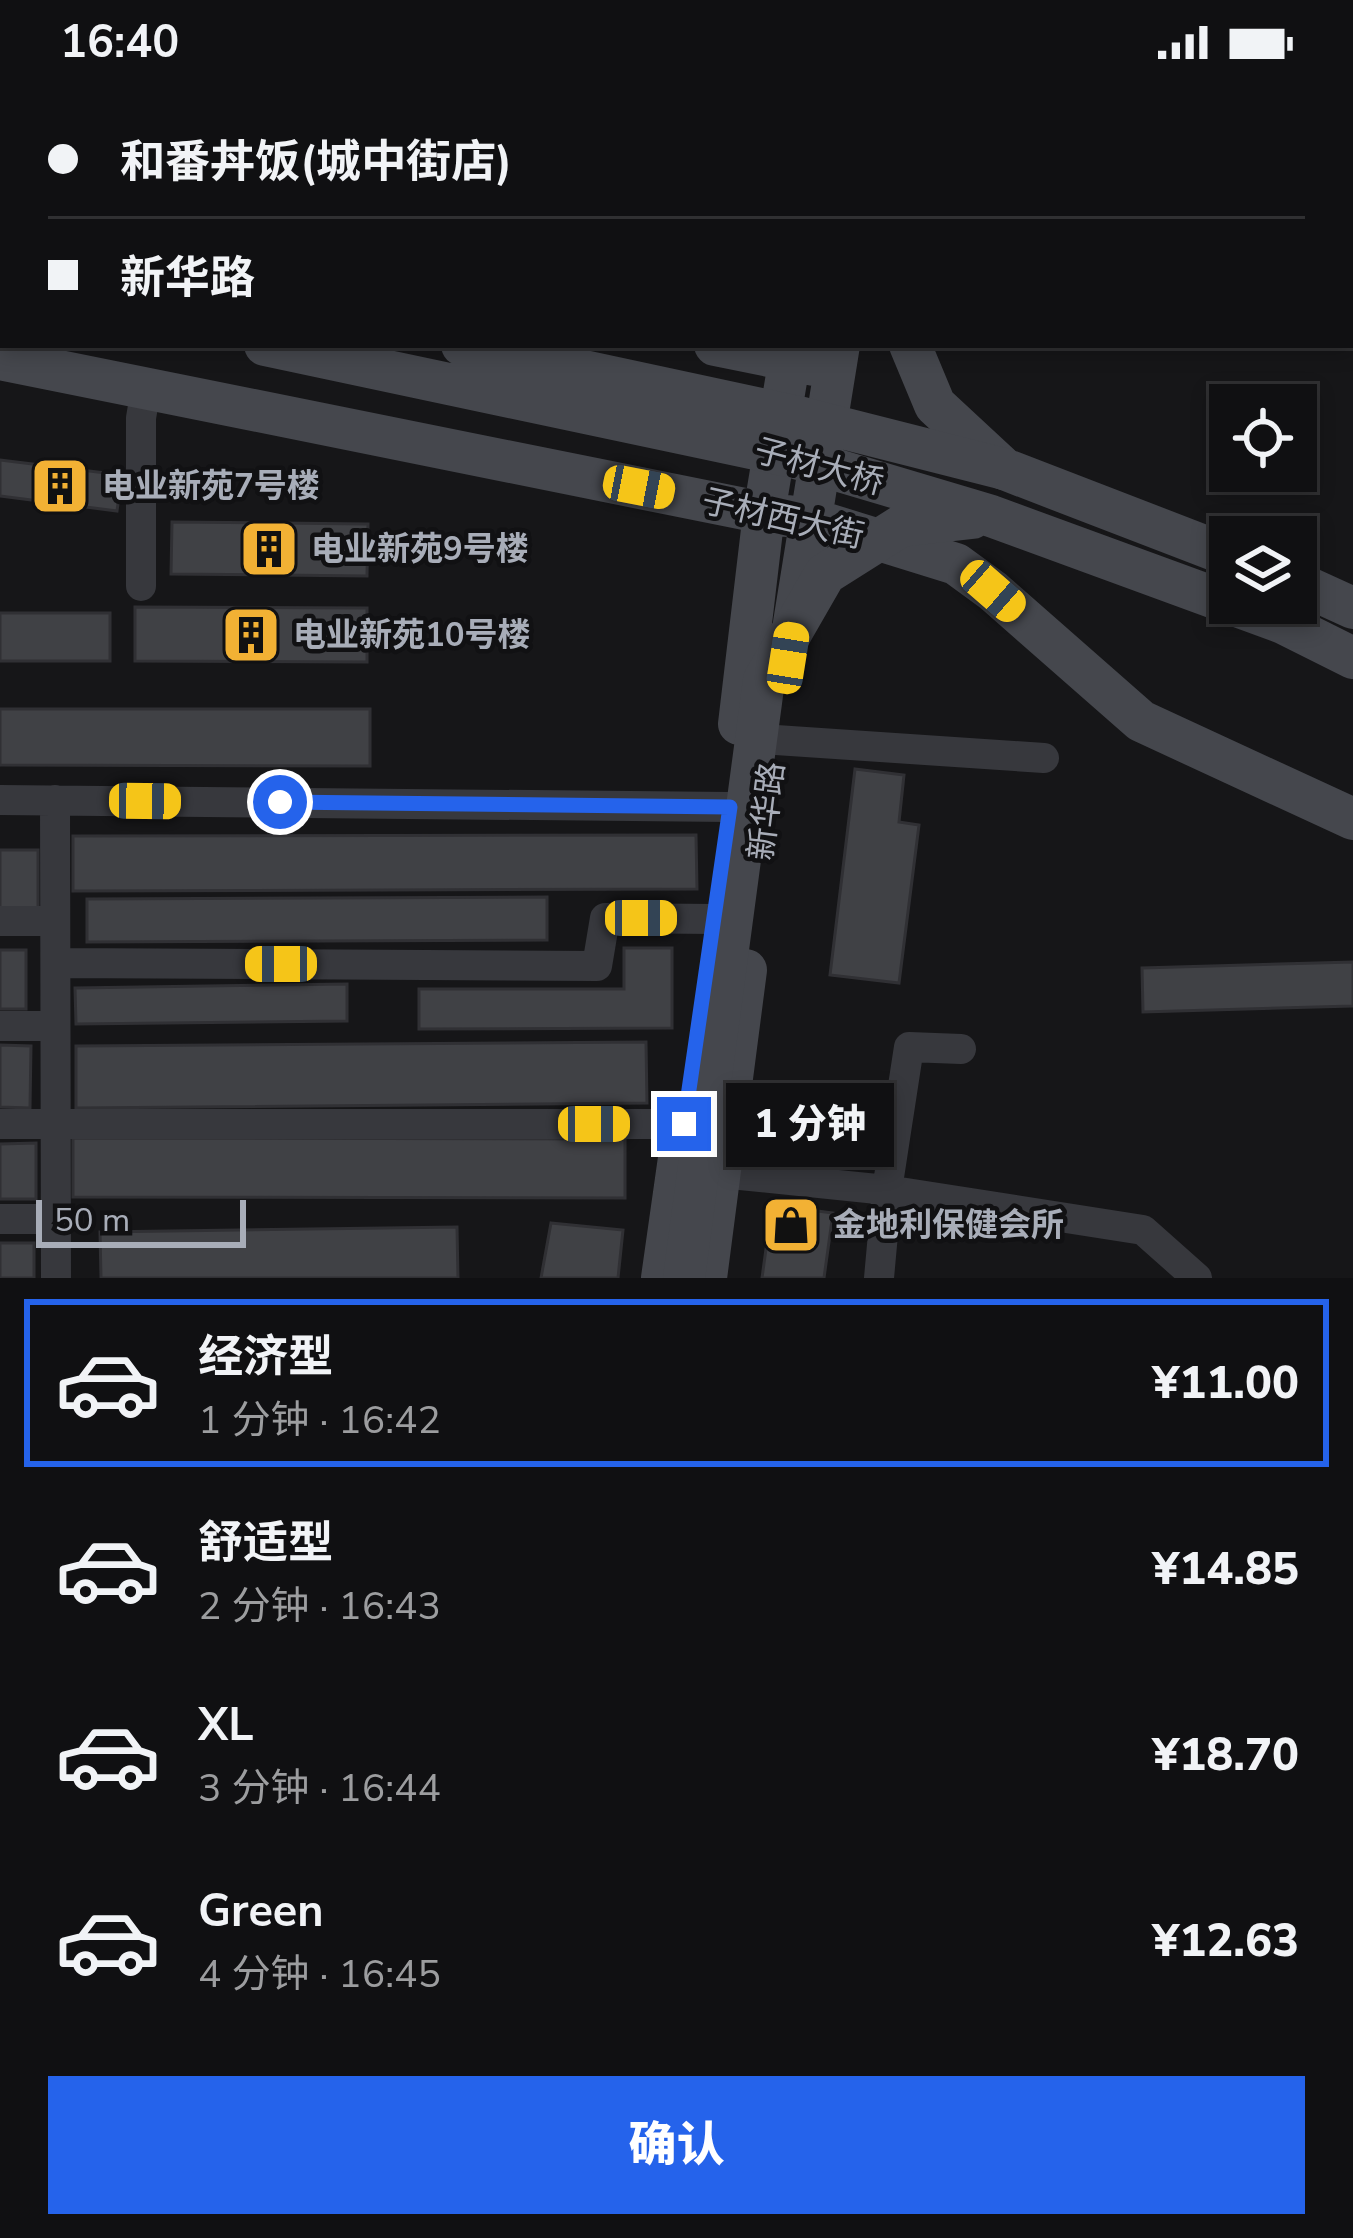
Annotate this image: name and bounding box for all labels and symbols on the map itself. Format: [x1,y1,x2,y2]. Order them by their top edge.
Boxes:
street label: 子材大桥 [749,428,889,506]
building icon: 电业新苑7号楼 [29,455,91,517]
car [600,462,678,512]
place label: 电业新苑7号楼 [102,464,320,509]
street label: 子材西大街 [698,479,868,559]
building icon: 电业新苑9号楼 [238,518,300,580]
place label: 电业新苑9号楼 [311,527,529,572]
car [954,554,1032,628]
building icon: 电业新苑10号楼 [220,604,282,666]
place label: 电业新苑10号楼 [293,613,531,658]
car [765,620,811,696]
street label: 新华路 [739,759,795,863]
route start [253,775,307,829]
car [109,782,181,820]
car [605,900,677,936]
car [245,946,317,982]
callout: 1 分钟 [726,1082,894,1166]
route end [657,1097,711,1151]
car [558,1106,630,1142]
scale bar [36,1194,246,1247]
shop icon: 金地利保健会所 [760,1194,822,1256]
place label: 金地利保健会所 [833,1203,1064,1248]

